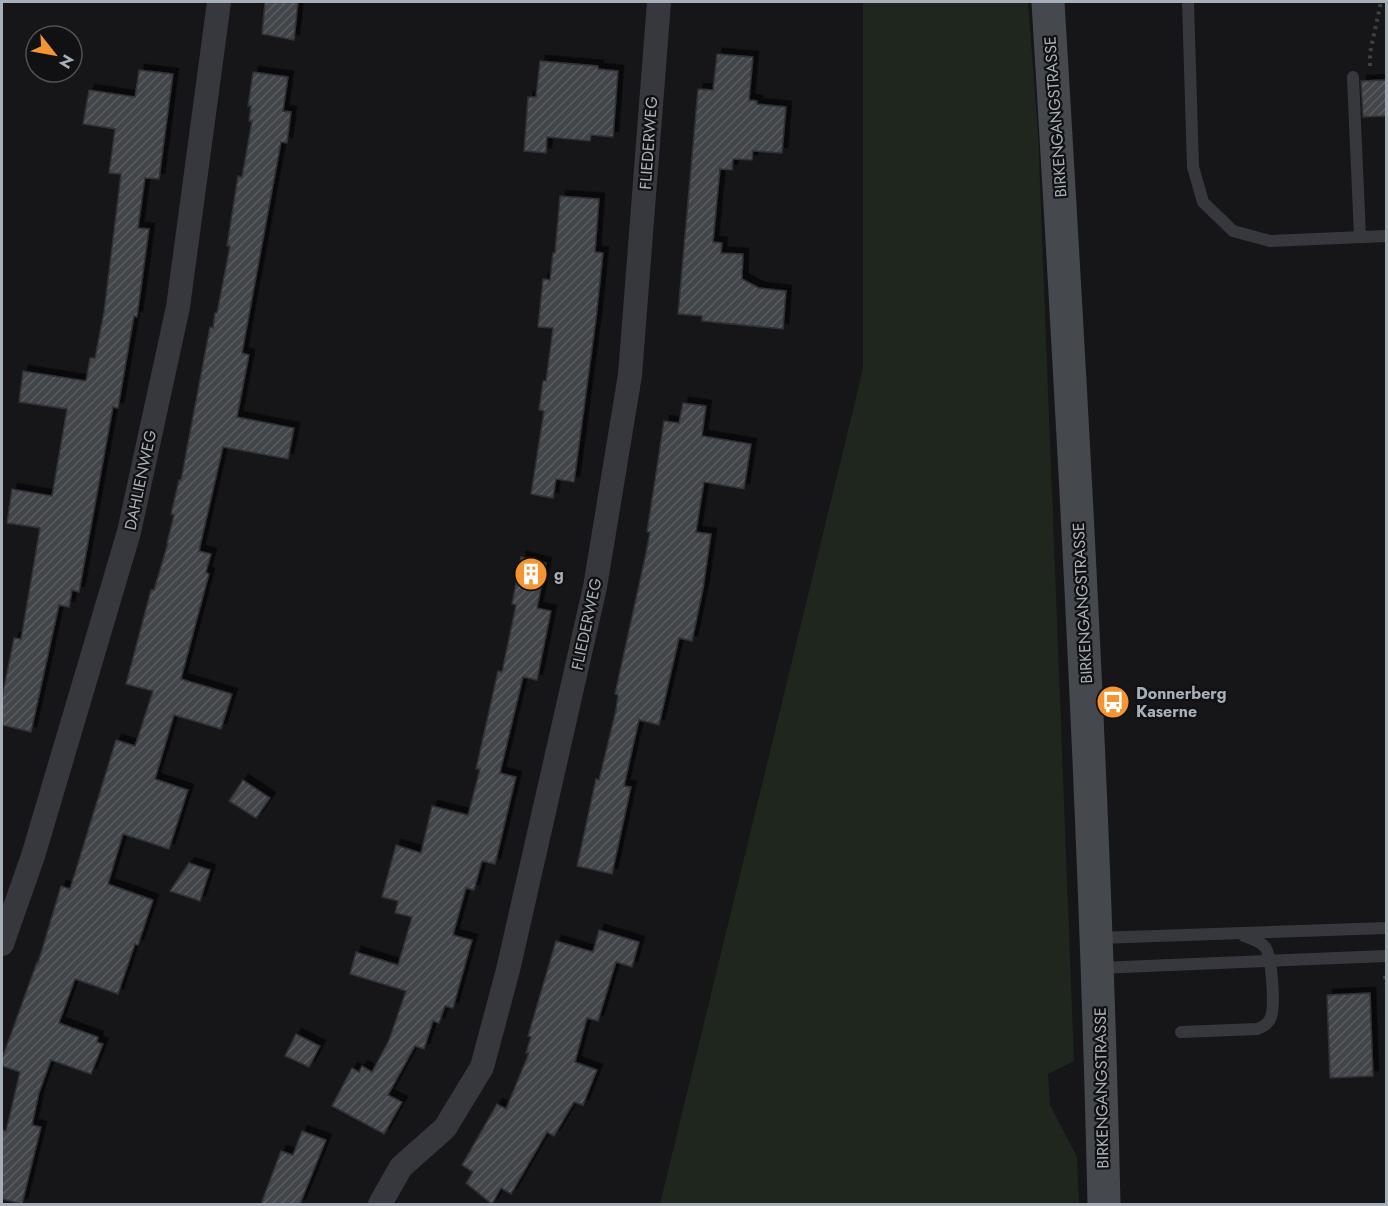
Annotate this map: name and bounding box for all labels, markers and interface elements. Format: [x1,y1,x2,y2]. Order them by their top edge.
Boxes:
north arrow [24,24,84,84]
street label: BIRKENGANGSTRASSE [1038,36,1073,198]
text: N [53,50,80,73]
street label: FLIEDERWEG [634,96,663,191]
street label: DAHLIENWEG [119,428,162,532]
street label: BIRKENGANGSTRASSE [1067,522,1098,684]
building icon: g [513,556,549,592]
place label: g [554,563,564,586]
street label: FLIEDERWEG [566,576,607,672]
place label: Donnerberg Kaserne [1136,682,1226,723]
bus stop icon: Donnerberg Kaserne [1095,684,1131,720]
street label: BIRKENGANGSTRASSE [1089,1007,1114,1169]

